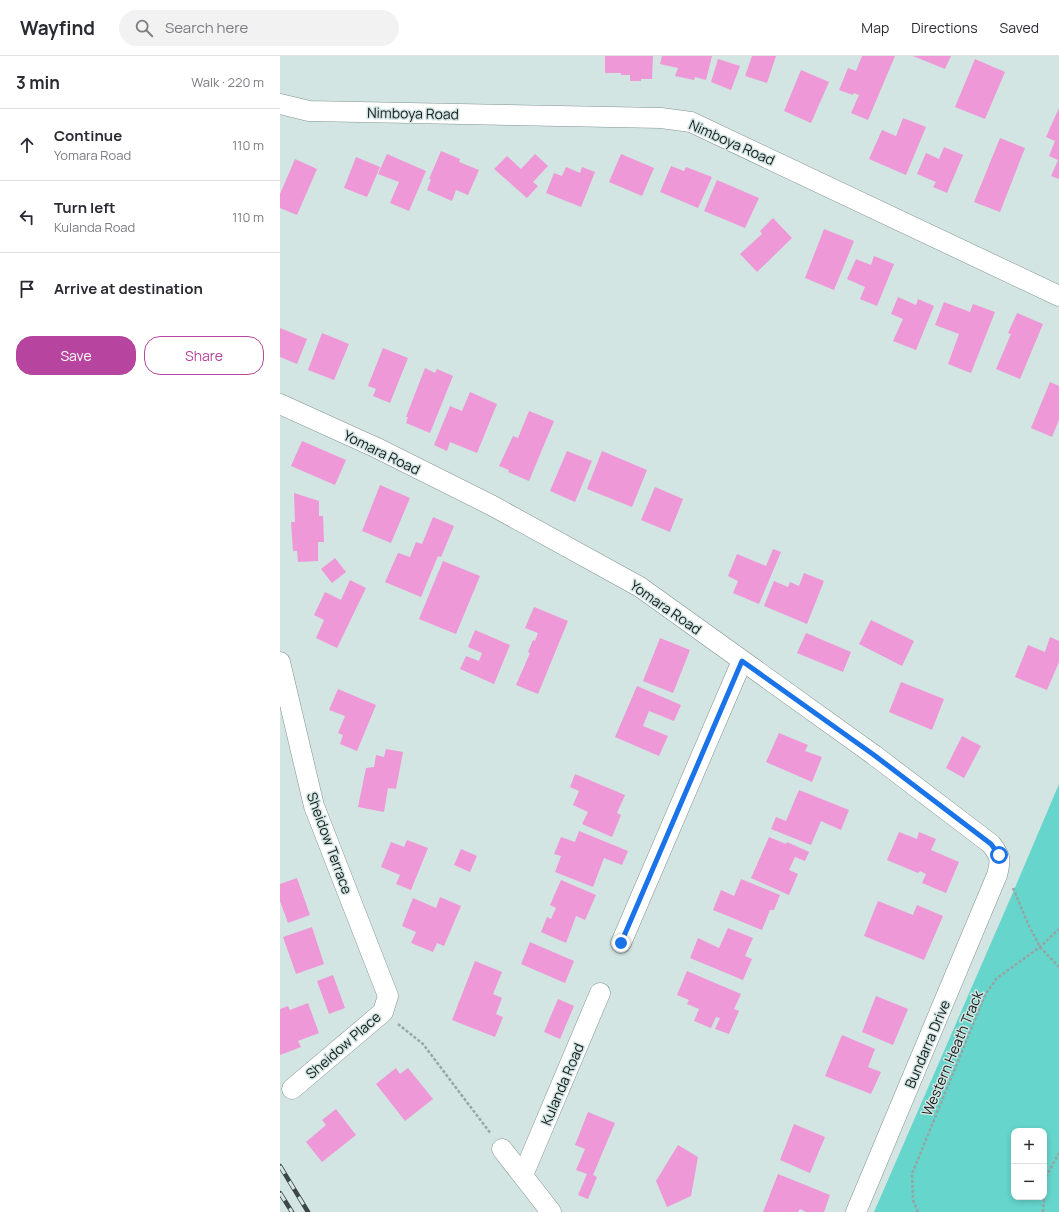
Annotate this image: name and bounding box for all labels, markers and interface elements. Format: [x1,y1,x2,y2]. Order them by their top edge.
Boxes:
search box [119,10,399,46]
text: Wayfind [20,15,95,41]
icon: search [133,17,155,39]
text: Search here [165,17,248,38]
text: Map [861,18,889,37]
text: Directions [911,18,978,37]
text: Saved [1000,18,1039,37]
text: 3 min [16,71,60,94]
text: Walk · 220 m [191,73,264,91]
street label: Nimboya Road [367,103,459,123]
street label: Nimboya Road [686,115,778,169]
text: Continue [54,125,122,146]
icon: ahead [16,134,38,156]
text: 110 m [232,136,264,154]
text: Yomara Road [54,146,131,164]
text: Turn left [54,197,116,218]
icon: left [16,206,38,228]
text: 110 m [232,208,264,226]
text: Kulanda Road [54,218,135,236]
icon: arrive [16,278,38,300]
text: Arrive at destination [54,278,203,299]
button: Save [16,336,136,375]
button: Share [144,336,264,375]
street label: Yomara Road [340,425,424,479]
street label: Yomara Road [627,575,705,639]
street label: Sheidow Terrace [303,789,357,897]
route start [990,846,1008,864]
route end [612,934,630,952]
street label: Western Heath Track [917,986,987,1119]
street label: Bundarra Drive [900,997,954,1091]
street label: Sheidow Place [301,1007,385,1083]
street label: Kulanda Road [536,1040,588,1128]
map controls [1011,1128,1047,1200]
button: + [1011,1128,1047,1164]
button: − [1011,1164,1047,1200]

